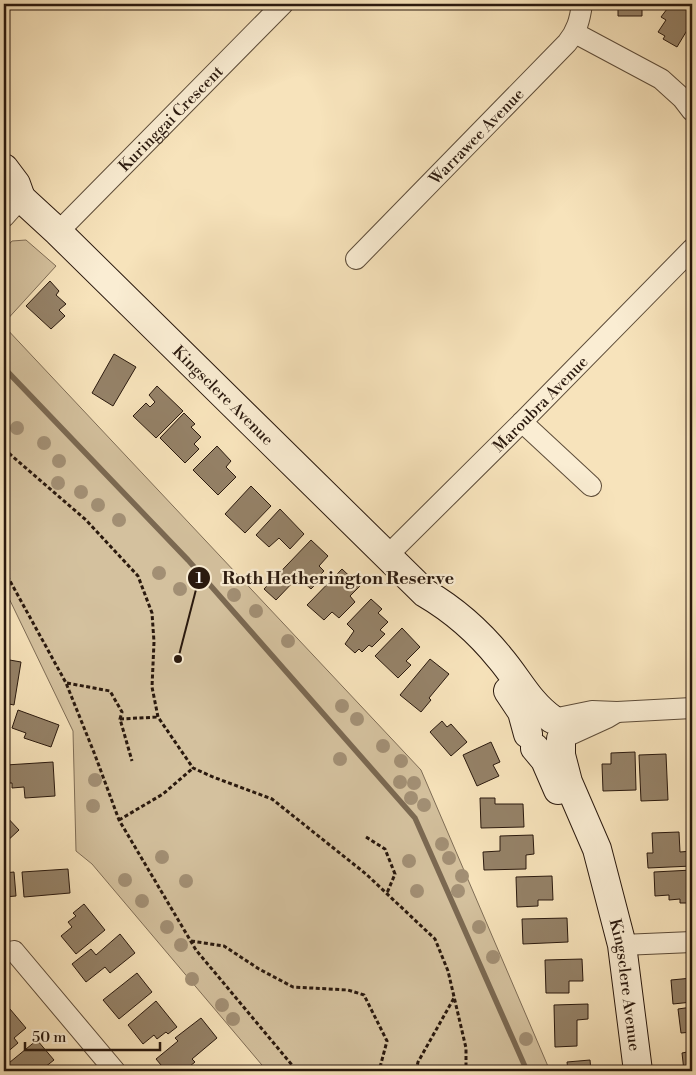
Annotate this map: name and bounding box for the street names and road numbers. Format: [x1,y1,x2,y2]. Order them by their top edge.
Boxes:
street label: Kuringgai Crescent [115,61,228,176]
street label: Warrawee Avenue [425,84,528,190]
street label: Kingsclere Avenue [168,342,278,450]
street label: Maroubra Avenue [489,352,593,456]
street label: Kingsclere Avenue [605,917,644,1052]

